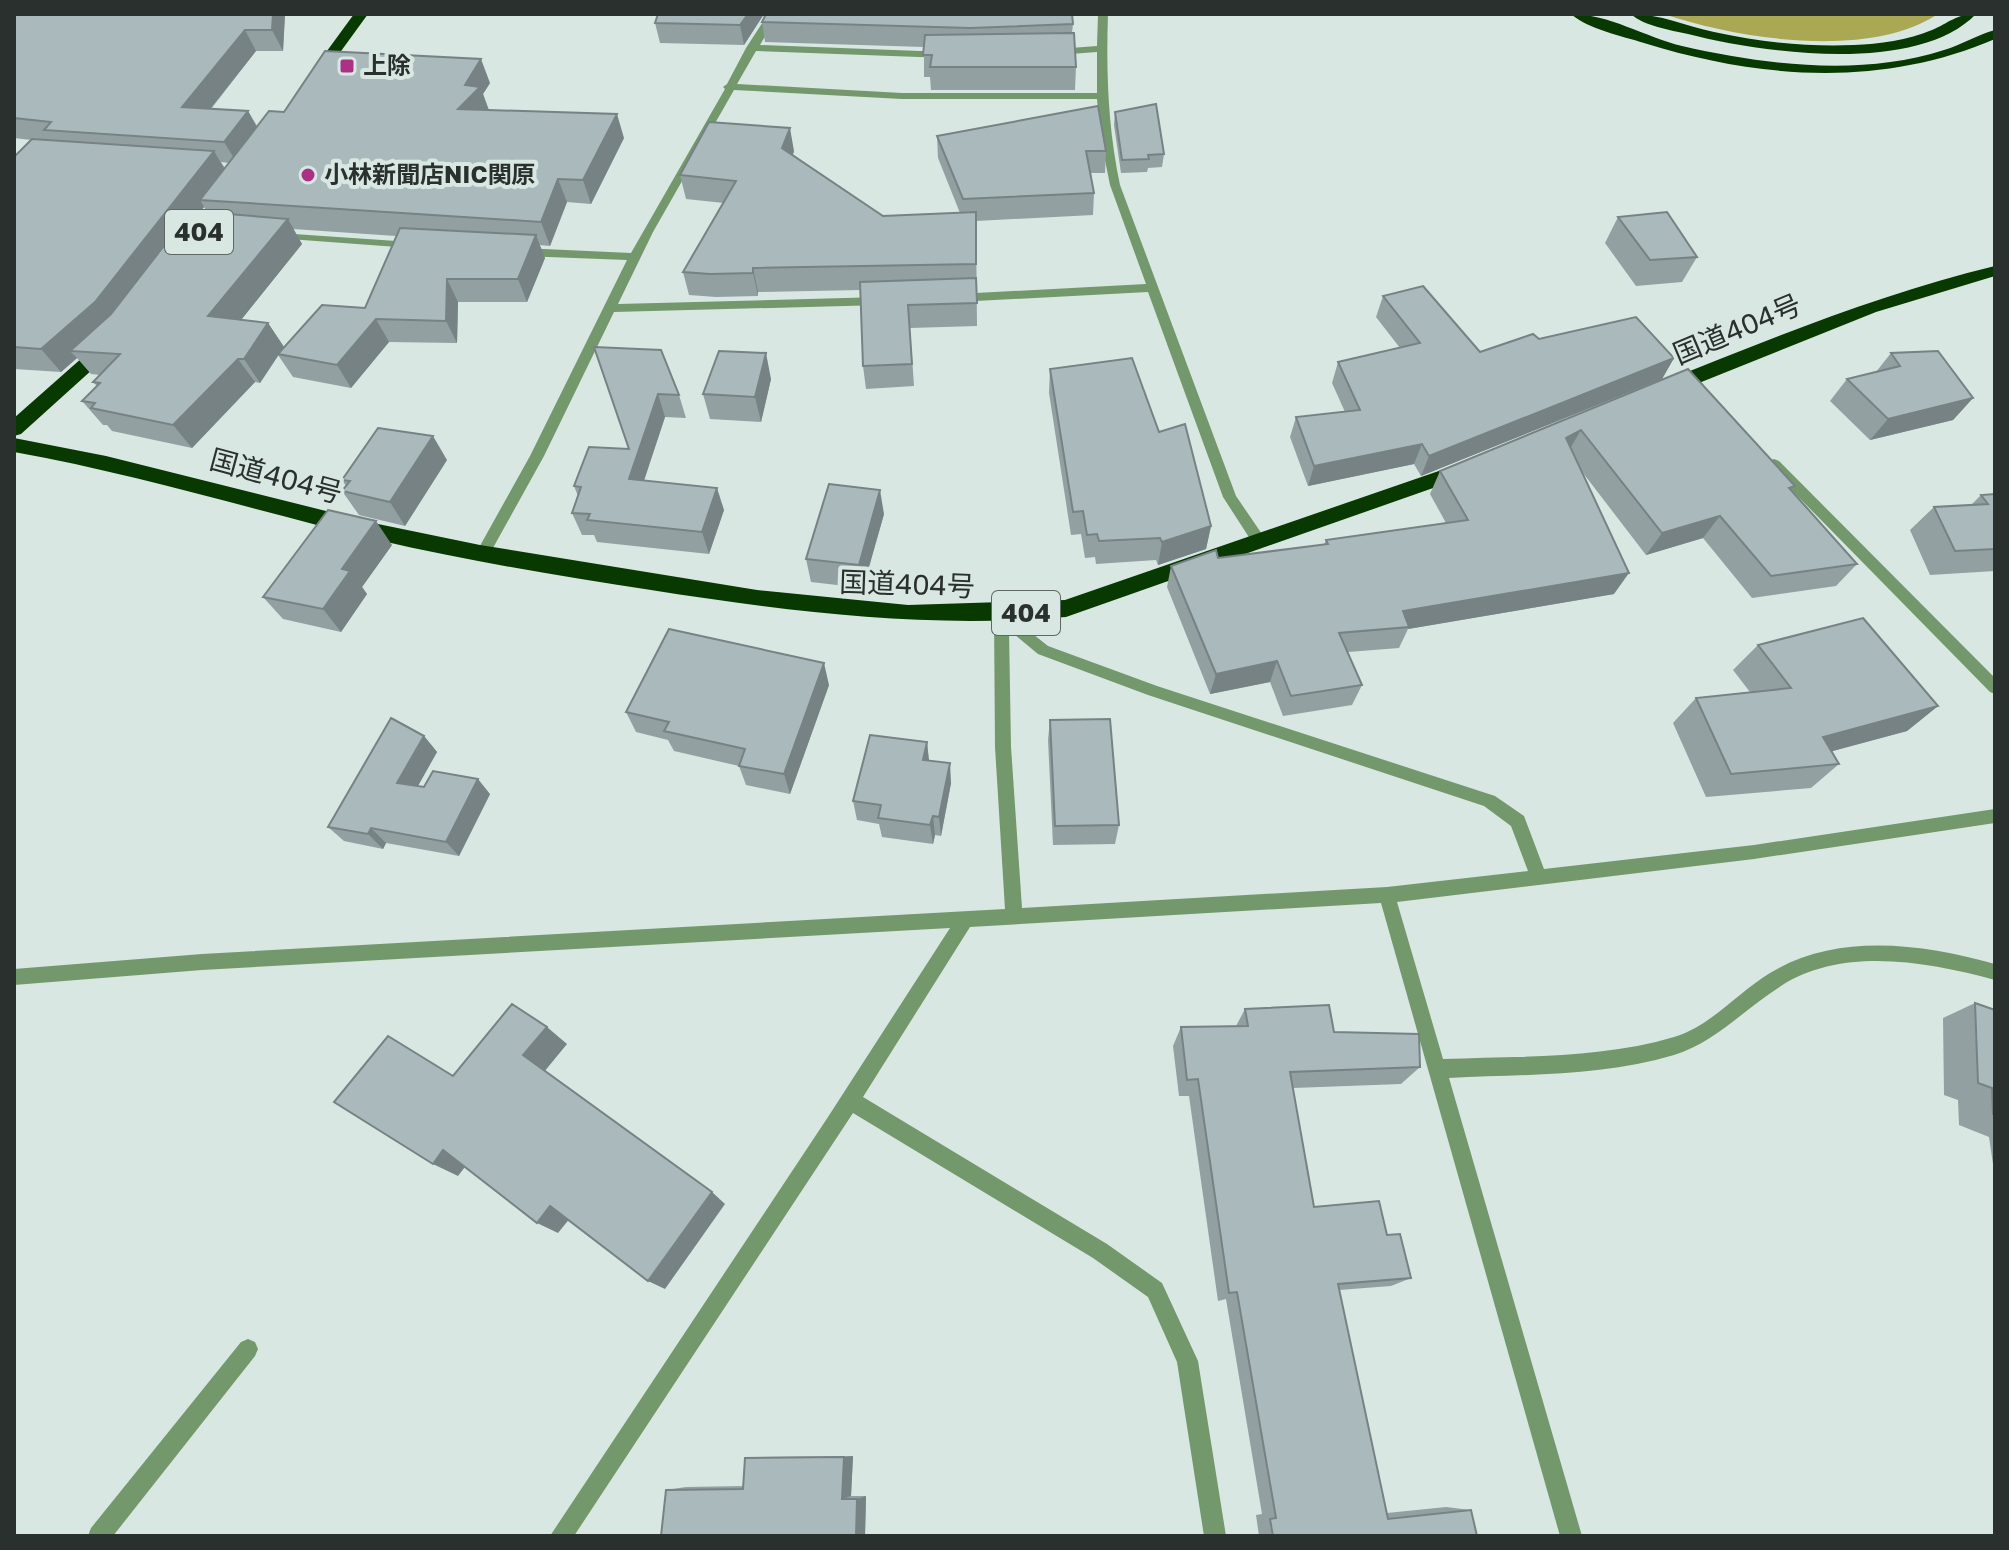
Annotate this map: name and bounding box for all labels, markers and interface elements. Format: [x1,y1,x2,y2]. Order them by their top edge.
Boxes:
place label: 上除 [363,50,411,79]
marker: 上除 [338,57,356,75]
place label: 小林新聞店NIC関原 [324,159,535,188]
marker: 小林新聞店NIC関原 [299,166,317,184]
road number: 404 [165,210,233,254]
street label: 国道404号 [1668,287,1806,370]
street label: 国道404号 [206,442,346,509]
street label: 国道404号 [839,565,975,602]
road number: 404 [992,591,1060,635]

